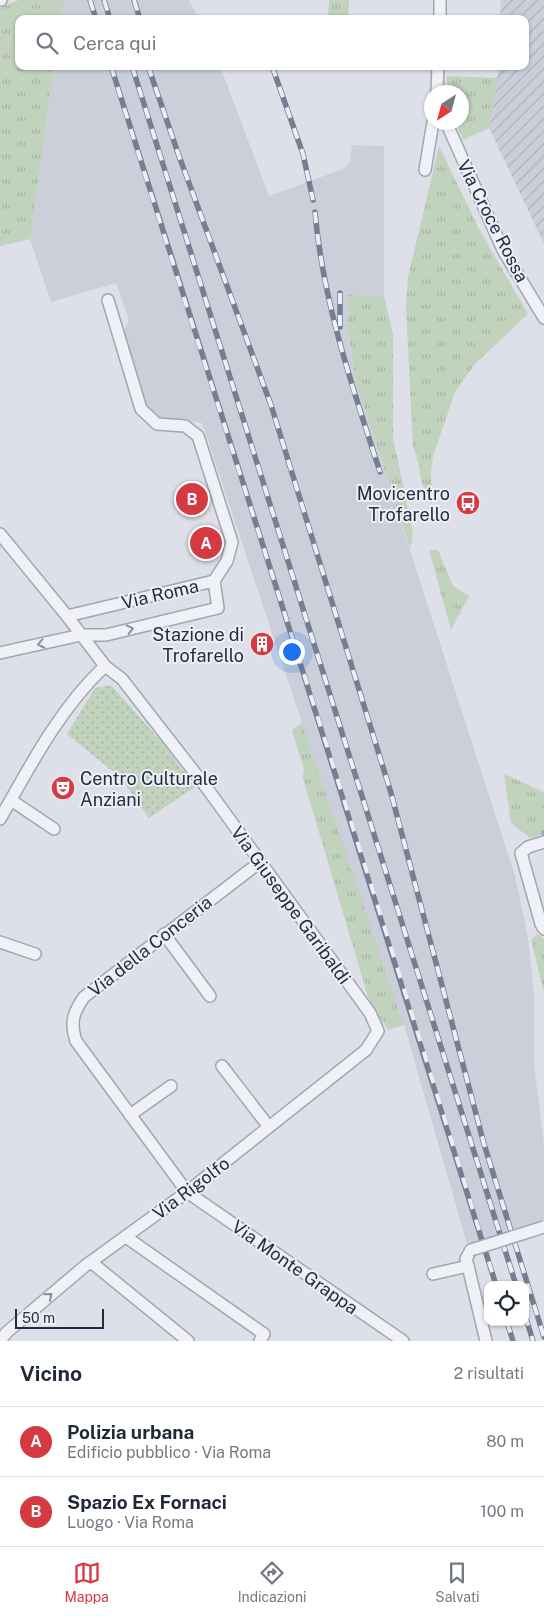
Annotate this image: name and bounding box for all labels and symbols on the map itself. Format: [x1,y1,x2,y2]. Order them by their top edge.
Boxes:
north arrow [424,85,469,130]
street label: Via Croce Rossa [453,156,533,286]
pin: B [176,480,208,518]
place label: Movicentro Trofarello [357,483,450,525]
bus stop icon: Movicentro Trofarello [455,490,481,516]
pin: A [190,524,222,562]
street label: Via Roma [119,575,201,613]
one-way arrow [125,624,134,635]
place label: Stazione di Trofarello [152,624,244,666]
building icon: Stazione di Trofarello [249,631,275,657]
one-way arrow [36,638,45,649]
your location [279,639,305,665]
place label: Centro Culturale Anziani [80,768,218,810]
theatre icon: Centro Culturale Anziani [50,775,76,801]
street label: Via Giuseppe Garibaldi [227,822,355,988]
street label: Via della Conceria [84,891,216,1001]
street label: Via Rigolfo [148,1152,234,1224]
street label: Via Monte Grappa [228,1216,362,1318]
one-way arrow [43,1294,52,1302]
scale bar [15,1306,104,1329]

